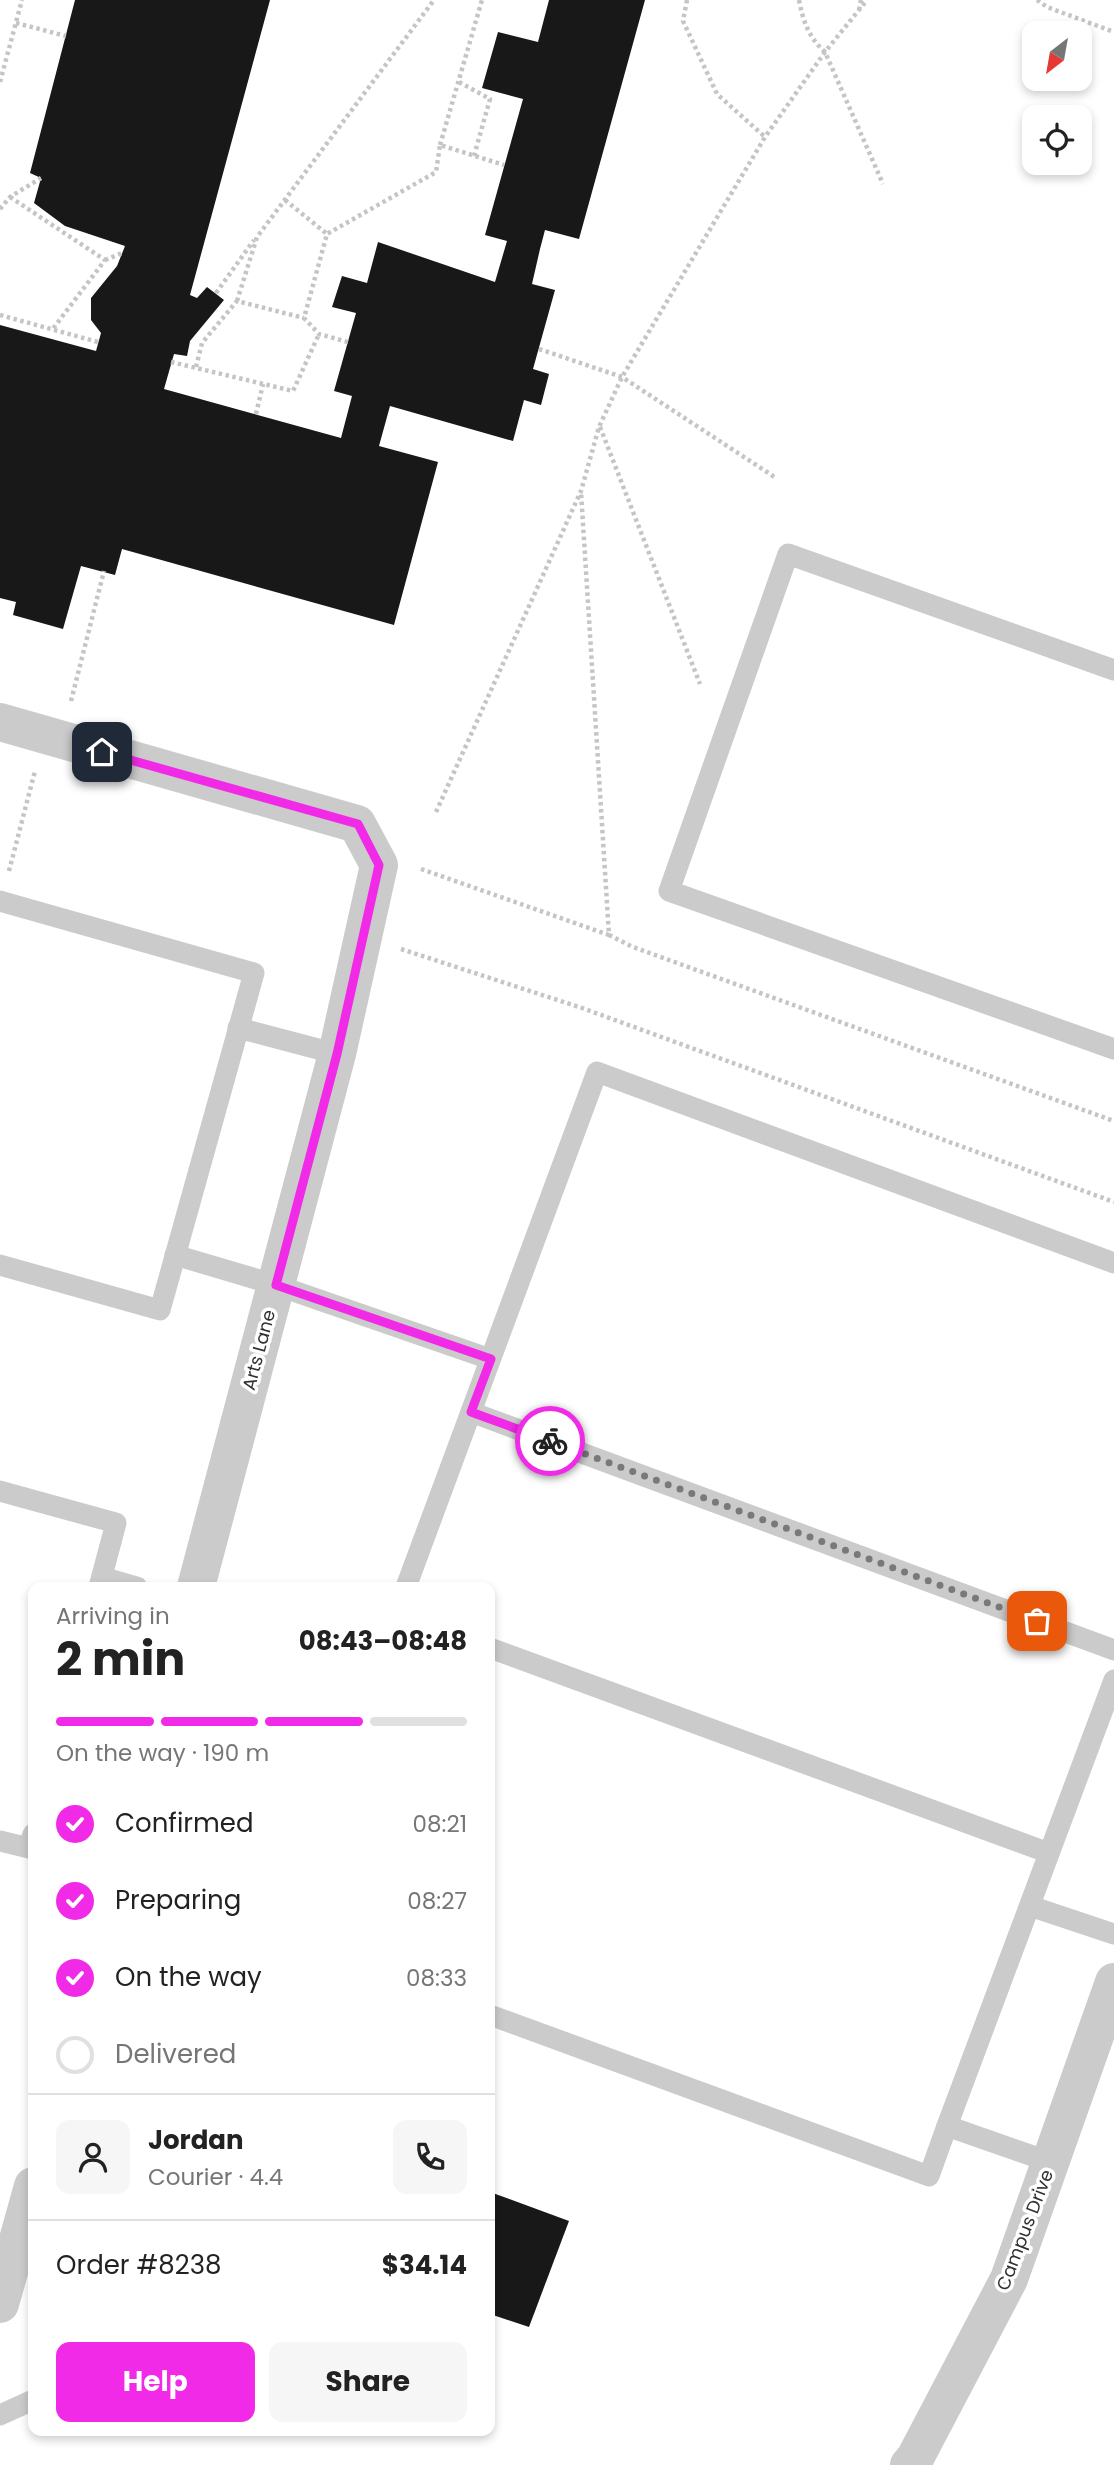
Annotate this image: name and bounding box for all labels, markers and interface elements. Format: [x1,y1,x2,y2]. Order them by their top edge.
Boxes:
north arrow [1022,21,1092,91]
map controls [1022,21,1092,175]
button: locate [1022,105,1092,175]
pin [72,722,132,782]
icon: home [83,733,121,771]
street label: Arts Lane [236,1307,281,1393]
courier [515,1406,585,1476]
icon: bike [531,1422,569,1460]
pin [1007,1591,1067,1651]
text: Arriving in [56,1600,170,1632]
icon: bag [1018,1602,1056,1640]
text: 08:43–08:48 [299,1623,467,1659]
text: 2 min [56,1627,185,1691]
text: On the way · 190 m [56,1737,269,1769]
icon: check [56,1805,94,1843]
text: Confirmed [115,1805,253,1841]
text: 08:21 [413,1808,467,1840]
icon: check [56,1882,94,1920]
text: Preparing [115,1882,241,1918]
text: 08:27 [407,1885,467,1917]
icon: check [56,1959,94,1997]
text: On the way [115,1959,262,1995]
text: 08:33 [406,1962,467,1994]
text: Delivered [115,2036,236,2072]
button: person [56,2120,130,2194]
button: phone [393,2120,467,2194]
text: Jordan [148,2122,244,2158]
text: Courier · 4.4 [148,2161,283,2193]
street label: Campus Drive [990,2166,1059,2294]
text: Order #8238 [56,2247,221,2283]
text: $34.14 [382,2247,467,2283]
button: Help [56,2342,255,2422]
button: Share [269,2342,467,2422]

